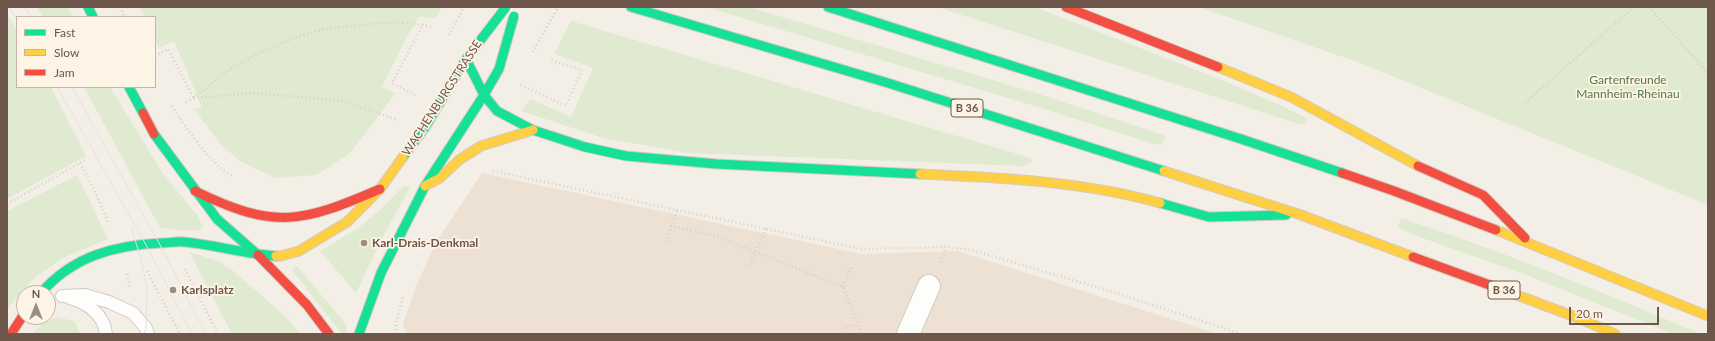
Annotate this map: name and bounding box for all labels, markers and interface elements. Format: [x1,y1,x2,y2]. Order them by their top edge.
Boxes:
legend [16,16,156,88]
text: Fast [54,25,75,40]
street label: WACHENBURGSTRASSE [399,37,485,159]
text: Slow [54,45,79,60]
text: Jam [54,65,75,80]
park label: Gartenfreunde Mannheim-Rheinau [1576,73,1680,101]
road number: B 36 [951,99,983,117]
place label: Karl-Drais-Denkmal [372,236,478,250]
marker: Karl-Drais-Denkmal [359,238,369,248]
road number: B 36 [1488,281,1520,299]
place label: Karlsplatz [181,283,234,297]
north arrow [16,285,56,325]
marker: Karlsplatz [168,285,178,295]
text: N [32,287,40,300]
scale bar [1571,299,1661,325]
text: 20 m [1576,306,1603,321]

